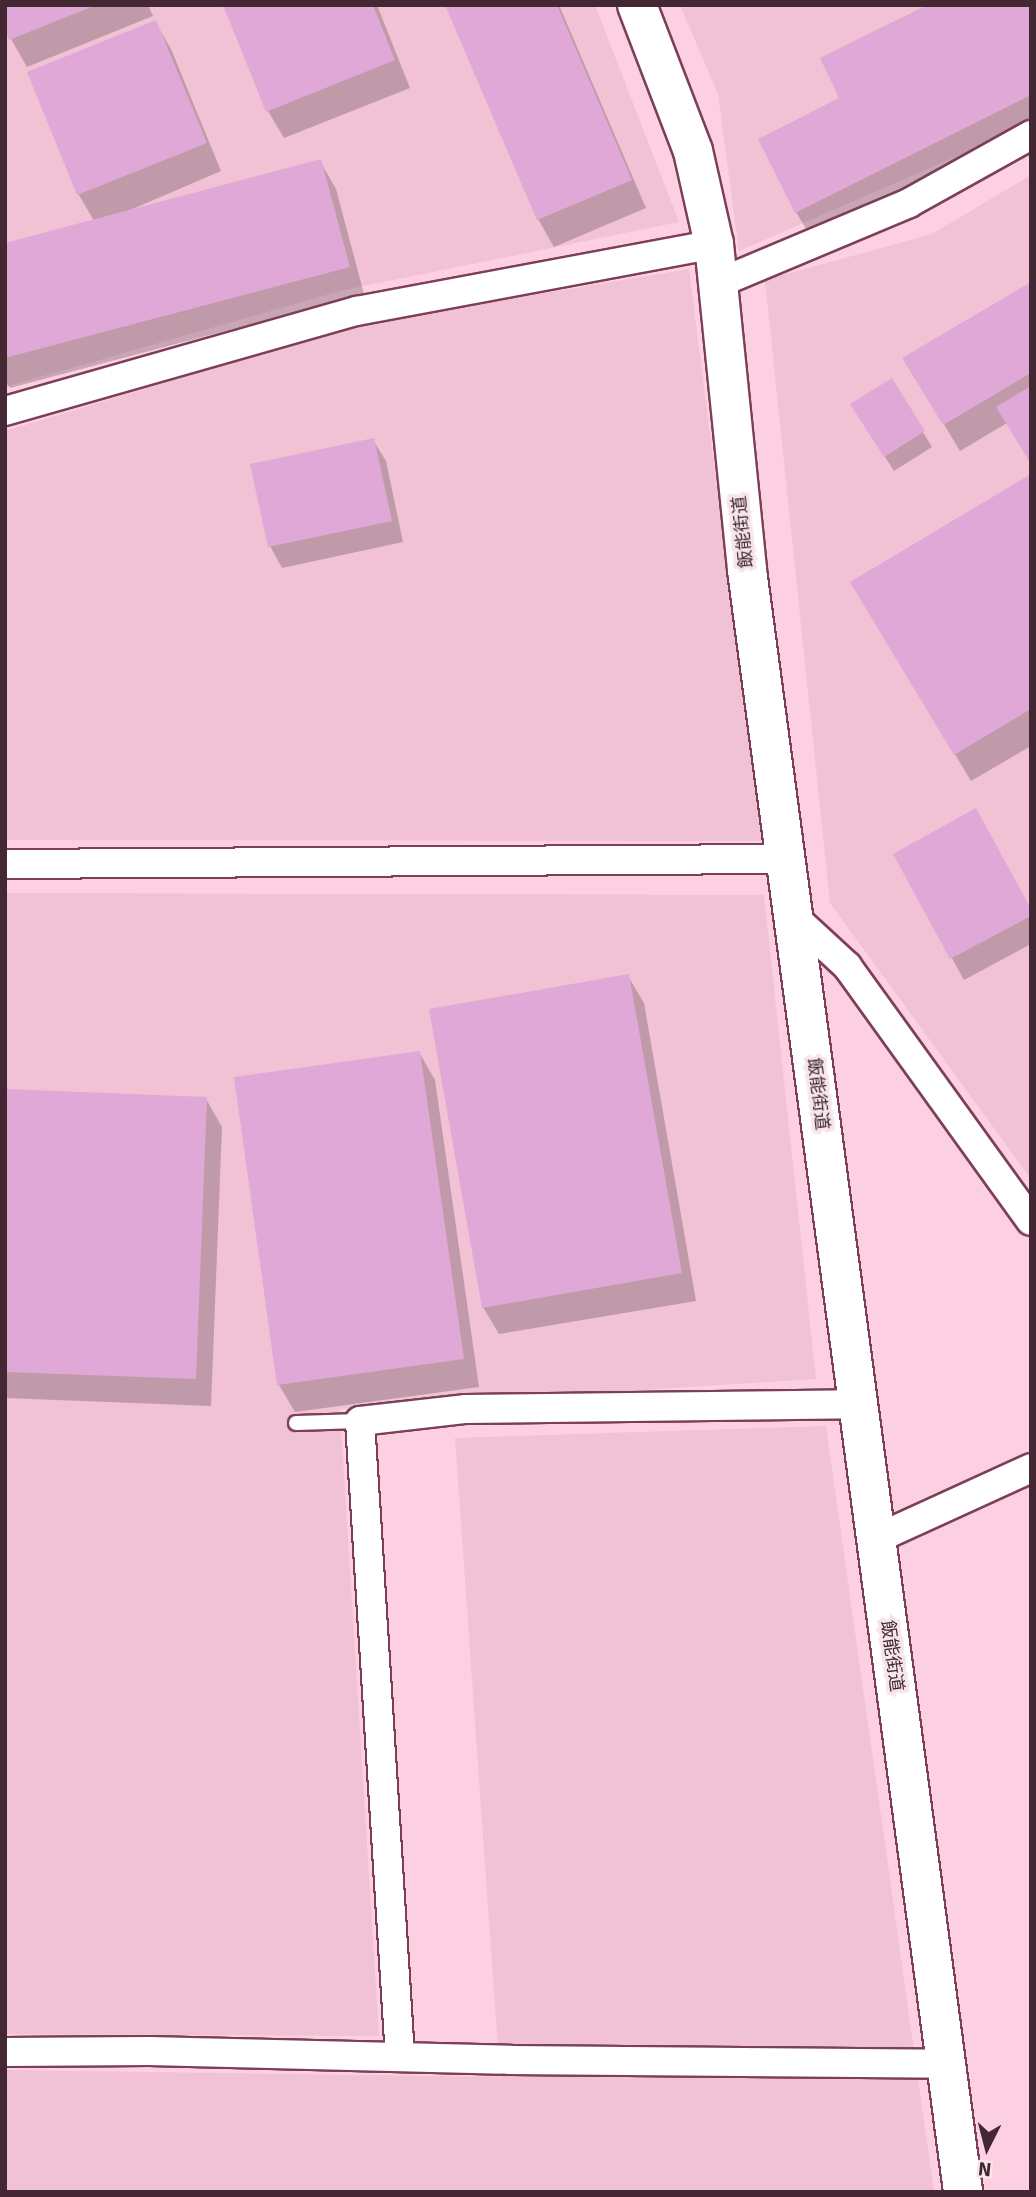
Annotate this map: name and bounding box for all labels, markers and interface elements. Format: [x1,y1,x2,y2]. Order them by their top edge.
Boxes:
street label: 飯能街道 [728,495,758,569]
street label: 飯能街道 [803,1057,833,1131]
street label: 飯能街道 [876,1619,908,1693]
north arrow [952,2113,1022,2183]
text: N [977,2156,993,2182]

